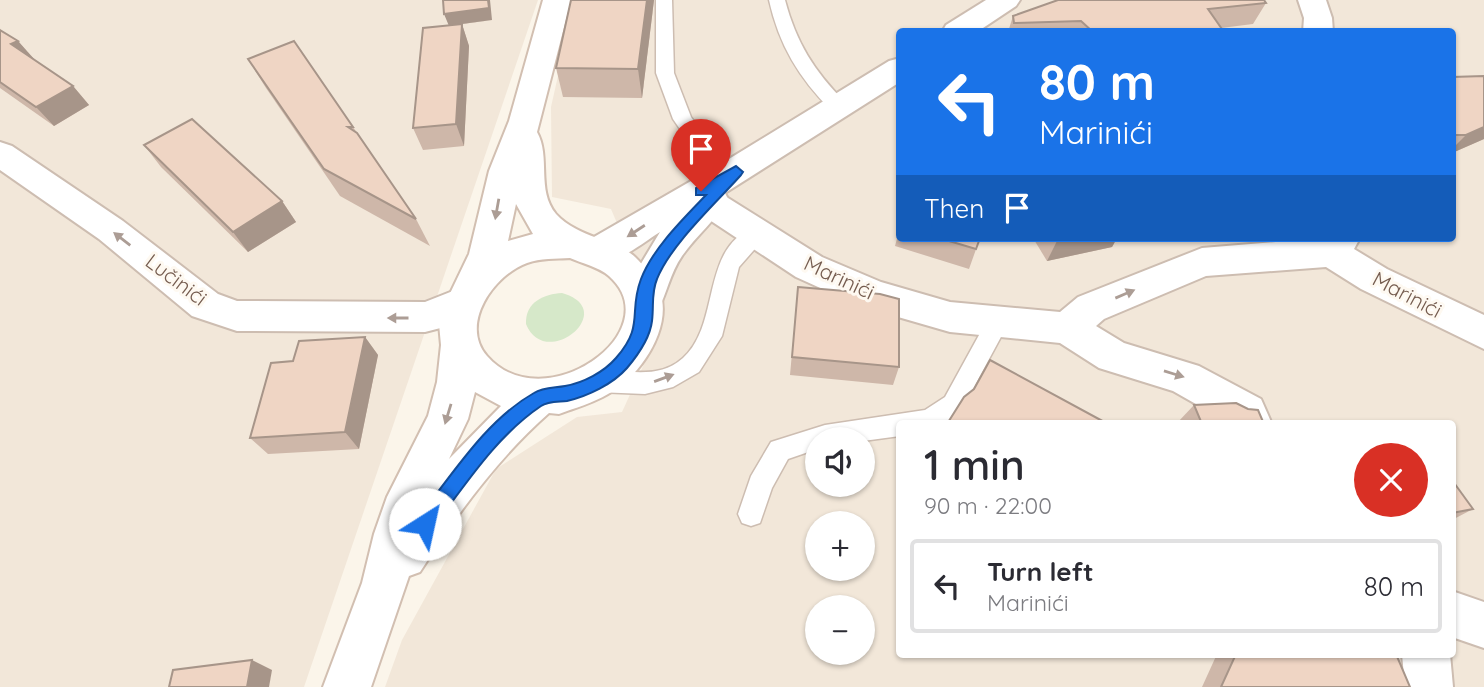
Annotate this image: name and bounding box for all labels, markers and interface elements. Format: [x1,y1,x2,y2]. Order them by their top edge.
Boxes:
text: 80 m [1039,51,1155,112]
icon: left [924,56,1015,147]
text: Marinići [1039,112,1153,152]
pin [671,119,731,191]
icon: arrive [682,130,720,168]
icon: arrive [998,189,1036,227]
text: Then [924,192,984,225]
one-way arrow [491,198,502,220]
one-way arrow [626,225,645,238]
one-way arrow [113,232,131,246]
street label: Lučinići [141,248,213,311]
street label: Marinići [800,250,879,305]
street label: Marinići [1368,265,1447,323]
one-way arrow [1115,288,1136,299]
one-way arrow [387,312,409,324]
one-way arrow [1164,370,1185,380]
one-way arrow [653,372,674,383]
one-way arrow [443,403,453,424]
map controls [805,427,875,665]
button: sound [805,427,875,497]
text: 1 min [924,438,1025,491]
button: close [1354,443,1428,517]
position arrow [388,487,462,561]
text: 90 m · 22:00 [924,491,1052,520]
button: + [805,511,875,581]
text: Turn left [987,555,1094,588]
icon: left [928,567,966,605]
text: 80 m [1364,570,1424,603]
text: Marinići [987,588,1069,617]
button: − [805,595,875,665]

